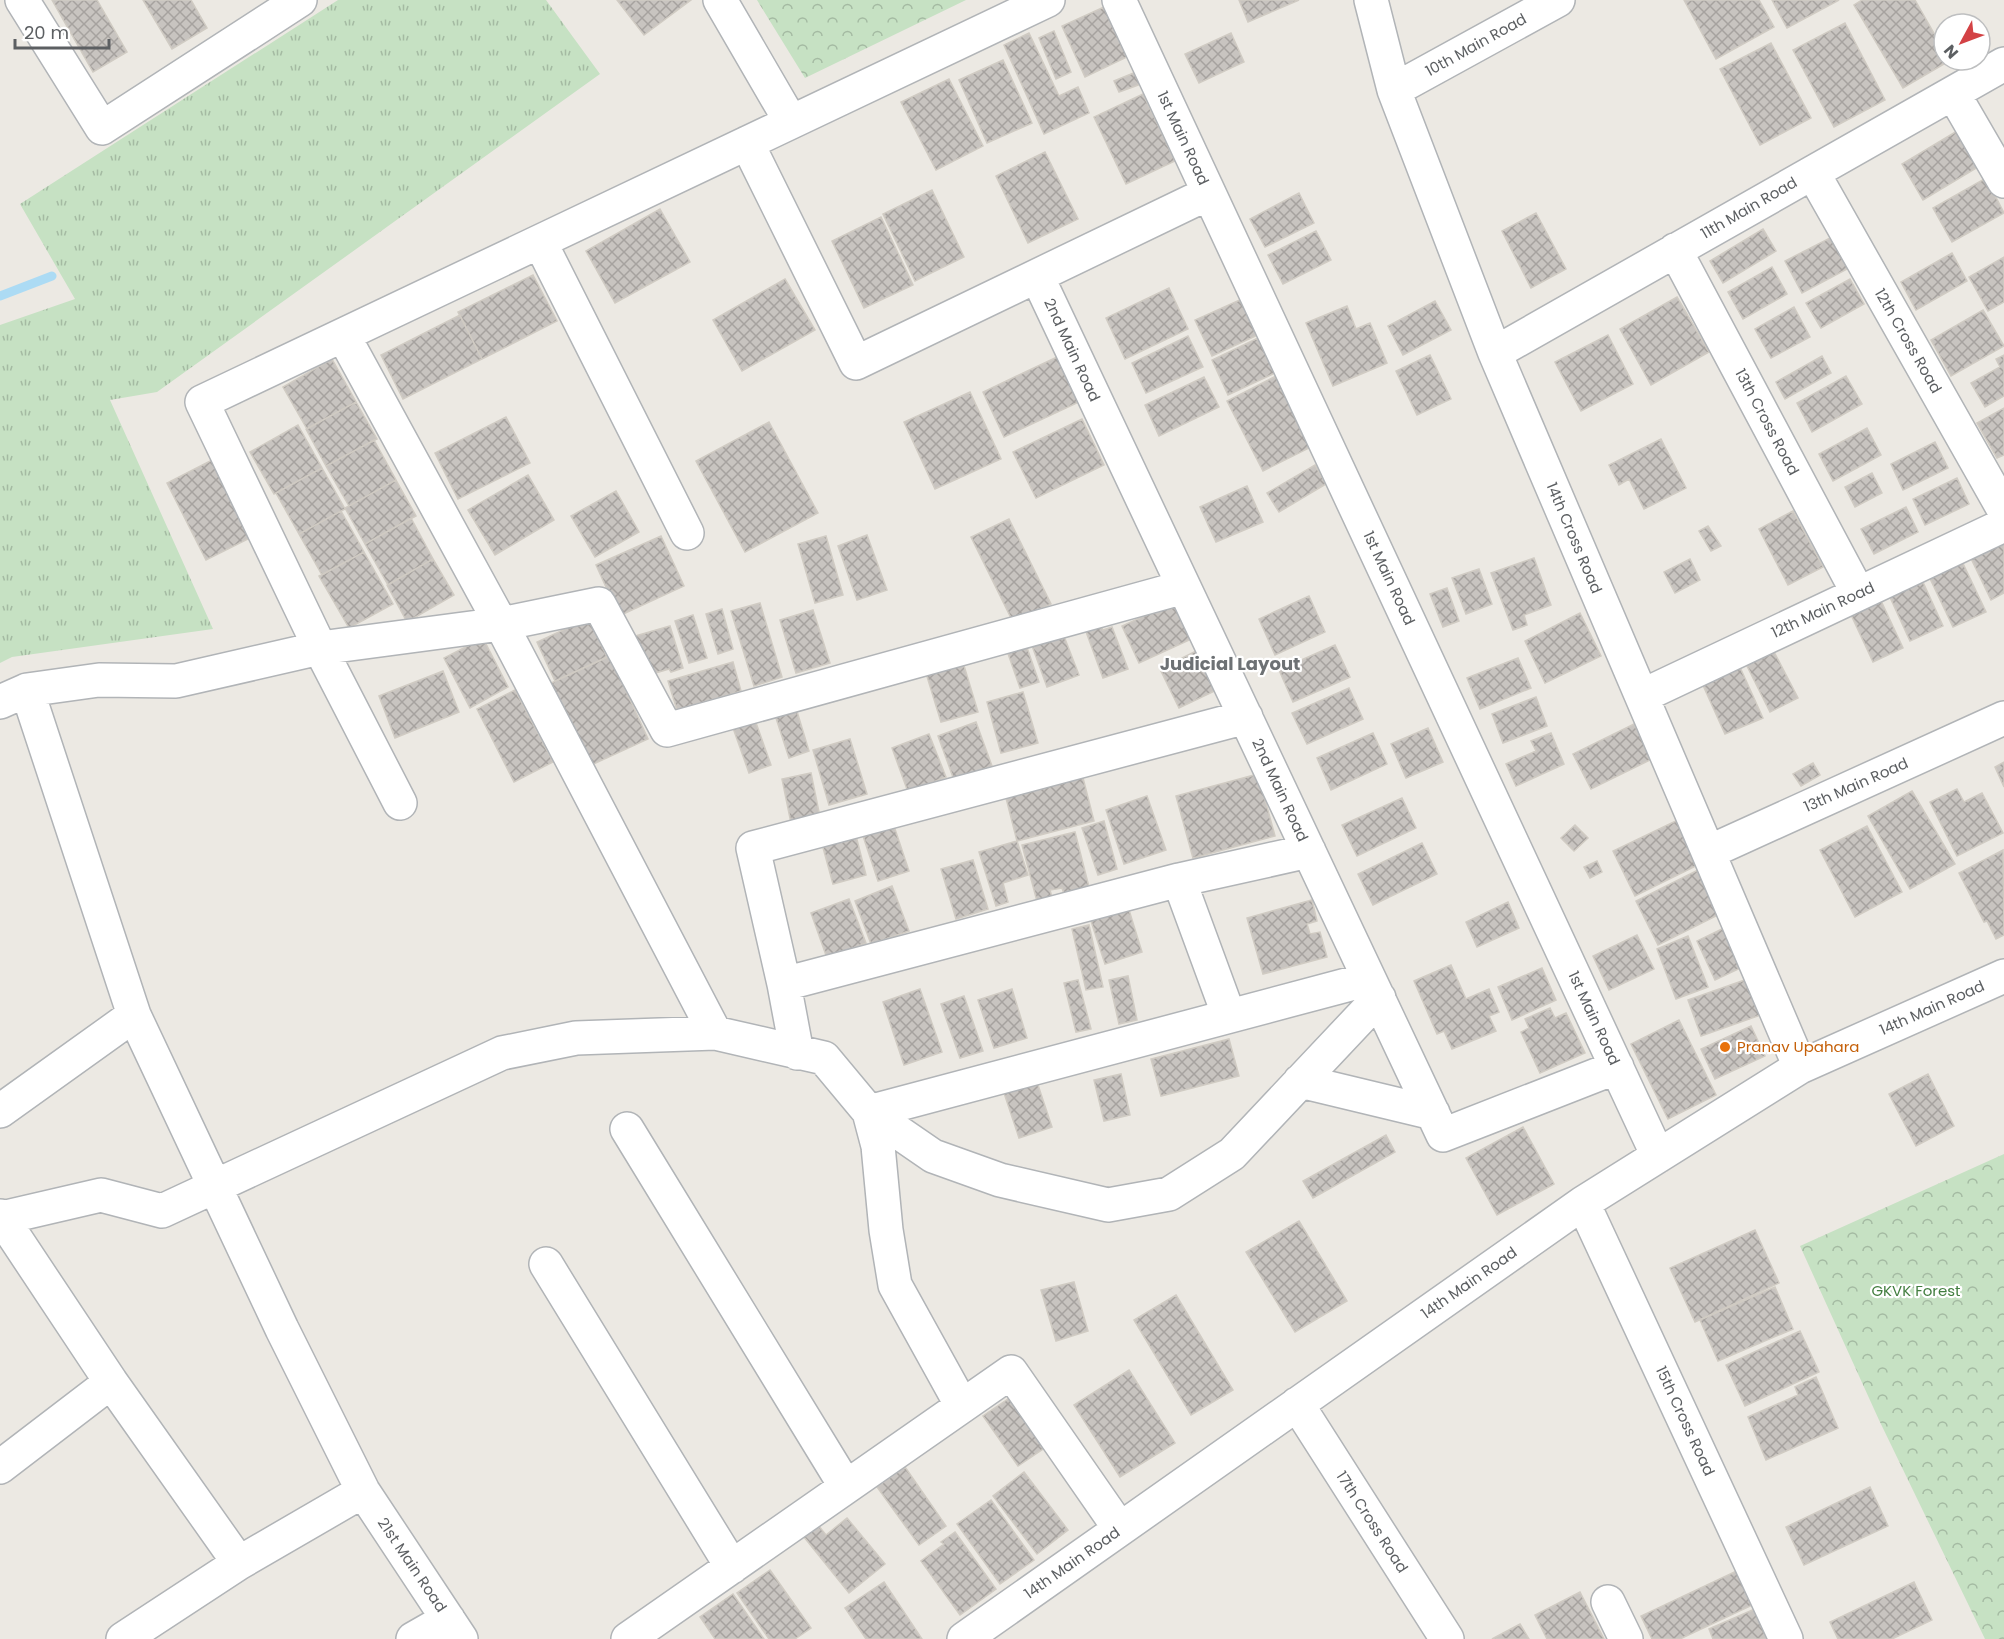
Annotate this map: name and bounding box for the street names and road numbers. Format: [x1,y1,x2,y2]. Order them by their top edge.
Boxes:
street label: 10th Main Road [1421,8,1530,81]
street label: 1st Main Road [1152,87,1214,188]
street label: 11th Main Road [1697,171,1801,244]
street label: 12th Cross Road [1870,284,1947,397]
street label: 2nd Main Road [1039,295,1106,405]
street label: 13th Cross Road [1730,365,1804,479]
street label: 14th Cross Road [1542,479,1607,597]
street label: 1st Main Road [1358,527,1420,628]
street label: 12th Main Road [1768,576,1878,643]
street label: 2nd Main Road [1247,735,1314,845]
street label: 13th Main Road [1800,752,1911,817]
street label: 1st Main Road [1563,967,1625,1068]
street label: 14th Main Road [1876,975,1988,1040]
street label: 14th Main Road [1417,1242,1521,1324]
street label: 15th Cross Road [1651,1363,1720,1479]
street label: 17th Cross Road [1332,1467,1413,1577]
street label: 21st Main Road [373,1513,452,1616]
street label: 14th Main Road [1020,1522,1124,1604]

